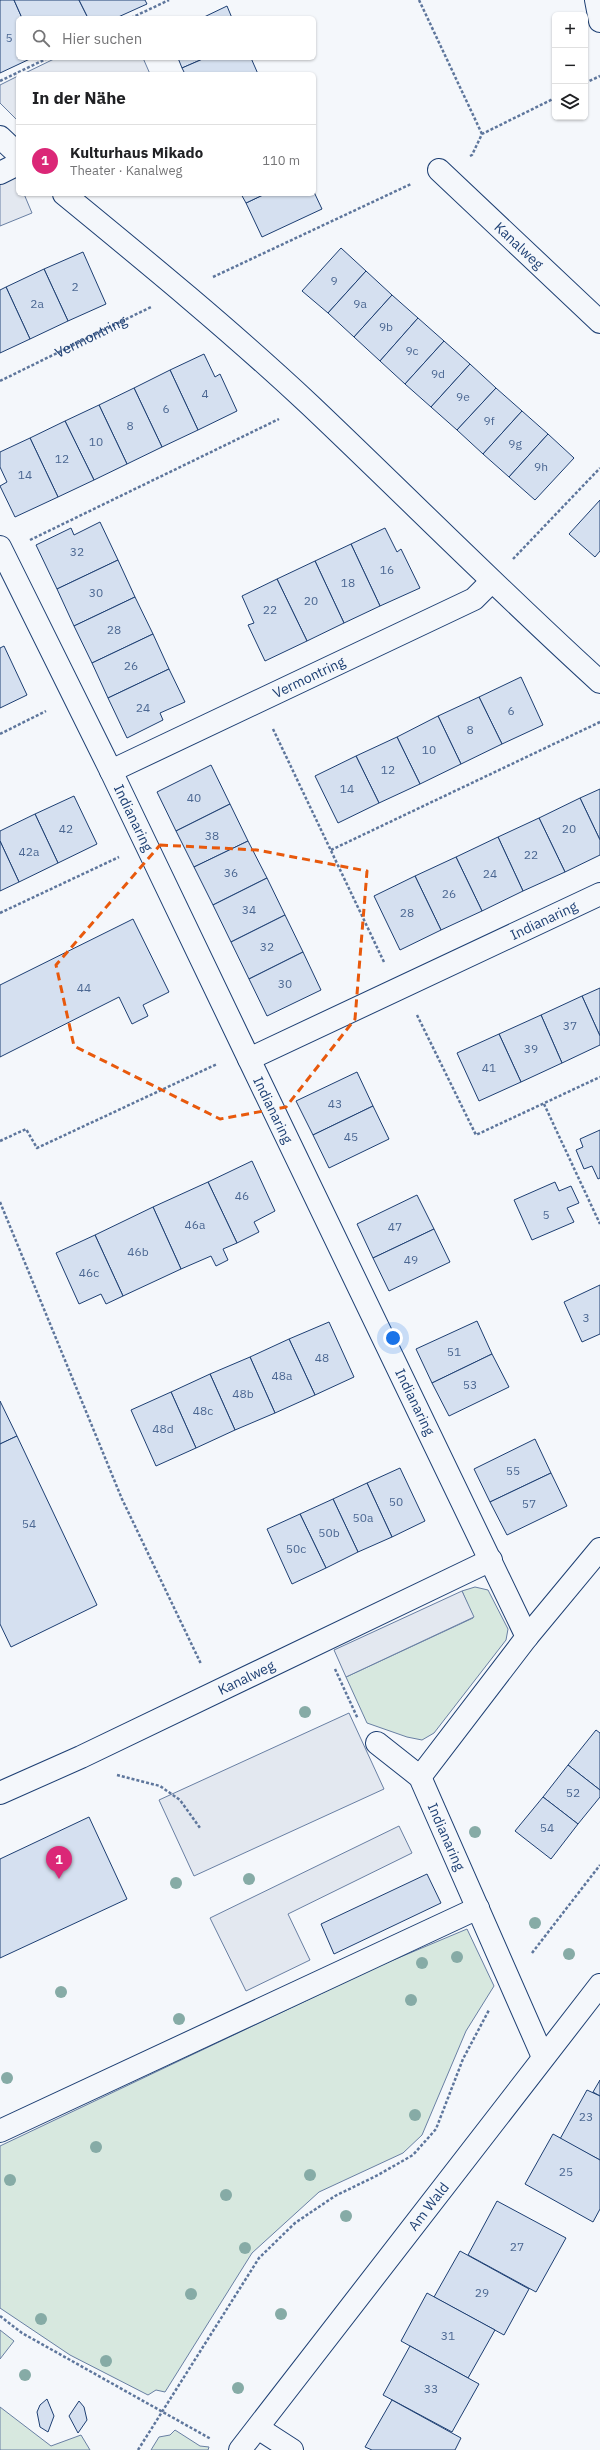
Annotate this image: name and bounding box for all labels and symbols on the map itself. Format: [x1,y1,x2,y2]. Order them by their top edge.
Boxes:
house number: 5 [5,30,13,45]
street label: Kanalweg [491,218,548,273]
house number: 9 [330,273,338,288]
house number: 2 [71,279,79,294]
house number: 2a [30,296,44,311]
house number: 9a [353,296,367,311]
street label: Vermontring [52,311,130,362]
house number: 9b [379,319,393,334]
house number: 9c [405,343,419,358]
house number: 9d [431,366,445,381]
house number: 4 [201,386,209,401]
house number: 9e [456,389,470,404]
house number: 6 [162,401,170,416]
house number: 9f [483,413,495,428]
house number: 8 [126,418,134,433]
house number: 10 [89,434,103,449]
house number: 9g [508,436,522,451]
house number: 12 [55,451,69,466]
house number: 9h [534,459,548,474]
house number: 14 [18,467,32,482]
house number: 32 [70,544,84,559]
house number: 16 [380,562,394,577]
house number: 18 [341,575,355,590]
house number: 30 [89,585,103,600]
house number: 20 [304,593,318,608]
house number: 22 [263,602,277,617]
house number: 28 [107,622,121,637]
street label: Vermontring [270,652,348,702]
house number: 26 [124,658,138,673]
house number: 24 [136,700,150,715]
house number: 6 [507,703,515,718]
house number: 8 [466,722,474,737]
house number: 10 [422,742,436,757]
house number: 12 [381,762,395,777]
street label: Indianaring [110,781,157,855]
house number: 14 [340,781,354,796]
house number: 40 [187,790,201,805]
house number: 42 [59,821,73,836]
house number: 20 [562,821,576,836]
house number: 38 [205,828,219,843]
house number: 42a [19,844,40,859]
house number: 22 [524,847,538,862]
house number: 36 [224,865,238,880]
house number: 24 [483,866,497,881]
house number: 26 [442,886,456,901]
street label: Indianaring [507,897,581,944]
house number: 34 [242,902,256,917]
house number: 28 [400,905,414,920]
house number: 32 [260,939,274,954]
house number: 30 [278,976,292,991]
house number: 44 [77,980,91,995]
house number: 37 [563,1018,577,1033]
house number: 39 [524,1041,538,1056]
house number: 41 [482,1060,496,1075]
street label: Indianaring [249,1074,297,1147]
house number: 43 [328,1096,342,1111]
house number: 45 [344,1129,358,1144]
house number: 46 [235,1188,249,1203]
house number: 5 [542,1207,550,1222]
house number: 46a [185,1217,206,1232]
house number: 47 [388,1219,402,1234]
house number: 46b [127,1244,149,1259]
house number: 49 [404,1252,418,1267]
house number: 46c [79,1265,99,1280]
house number: 3 [582,1310,590,1325]
your location [383,1328,403,1348]
house number: 51 [447,1344,461,1359]
house number: 48 [315,1350,329,1365]
street label: Indianaring [391,1366,439,1439]
house number: 48a [272,1368,293,1383]
house number: 53 [463,1377,477,1392]
house number: 48b [232,1386,254,1401]
house number: 48c [193,1403,213,1418]
house number: 48d [152,1421,174,1436]
house number: 55 [506,1463,520,1478]
house number: 50 [389,1494,403,1509]
house number: 57 [522,1496,536,1511]
house number: 50a [353,1510,374,1525]
house number: 54 [22,1516,36,1531]
house number: 50b [318,1525,340,1540]
house number: 50c [286,1541,306,1556]
street label: Kanalweg [215,1656,278,1699]
house number: 52 [566,1785,580,1800]
street label: Indianaring [423,1800,469,1874]
house number: 54 [540,1820,554,1835]
pin: 1 [46,1846,72,1879]
house number: 23 [579,2109,593,2124]
house number: 25 [559,2164,573,2179]
street label: Am Wald [404,2179,453,2234]
house number: 27 [510,2239,524,2254]
house number: 29 [475,2285,489,2300]
house number: 31 [441,2328,455,2343]
house number: 33 [424,2381,438,2396]

